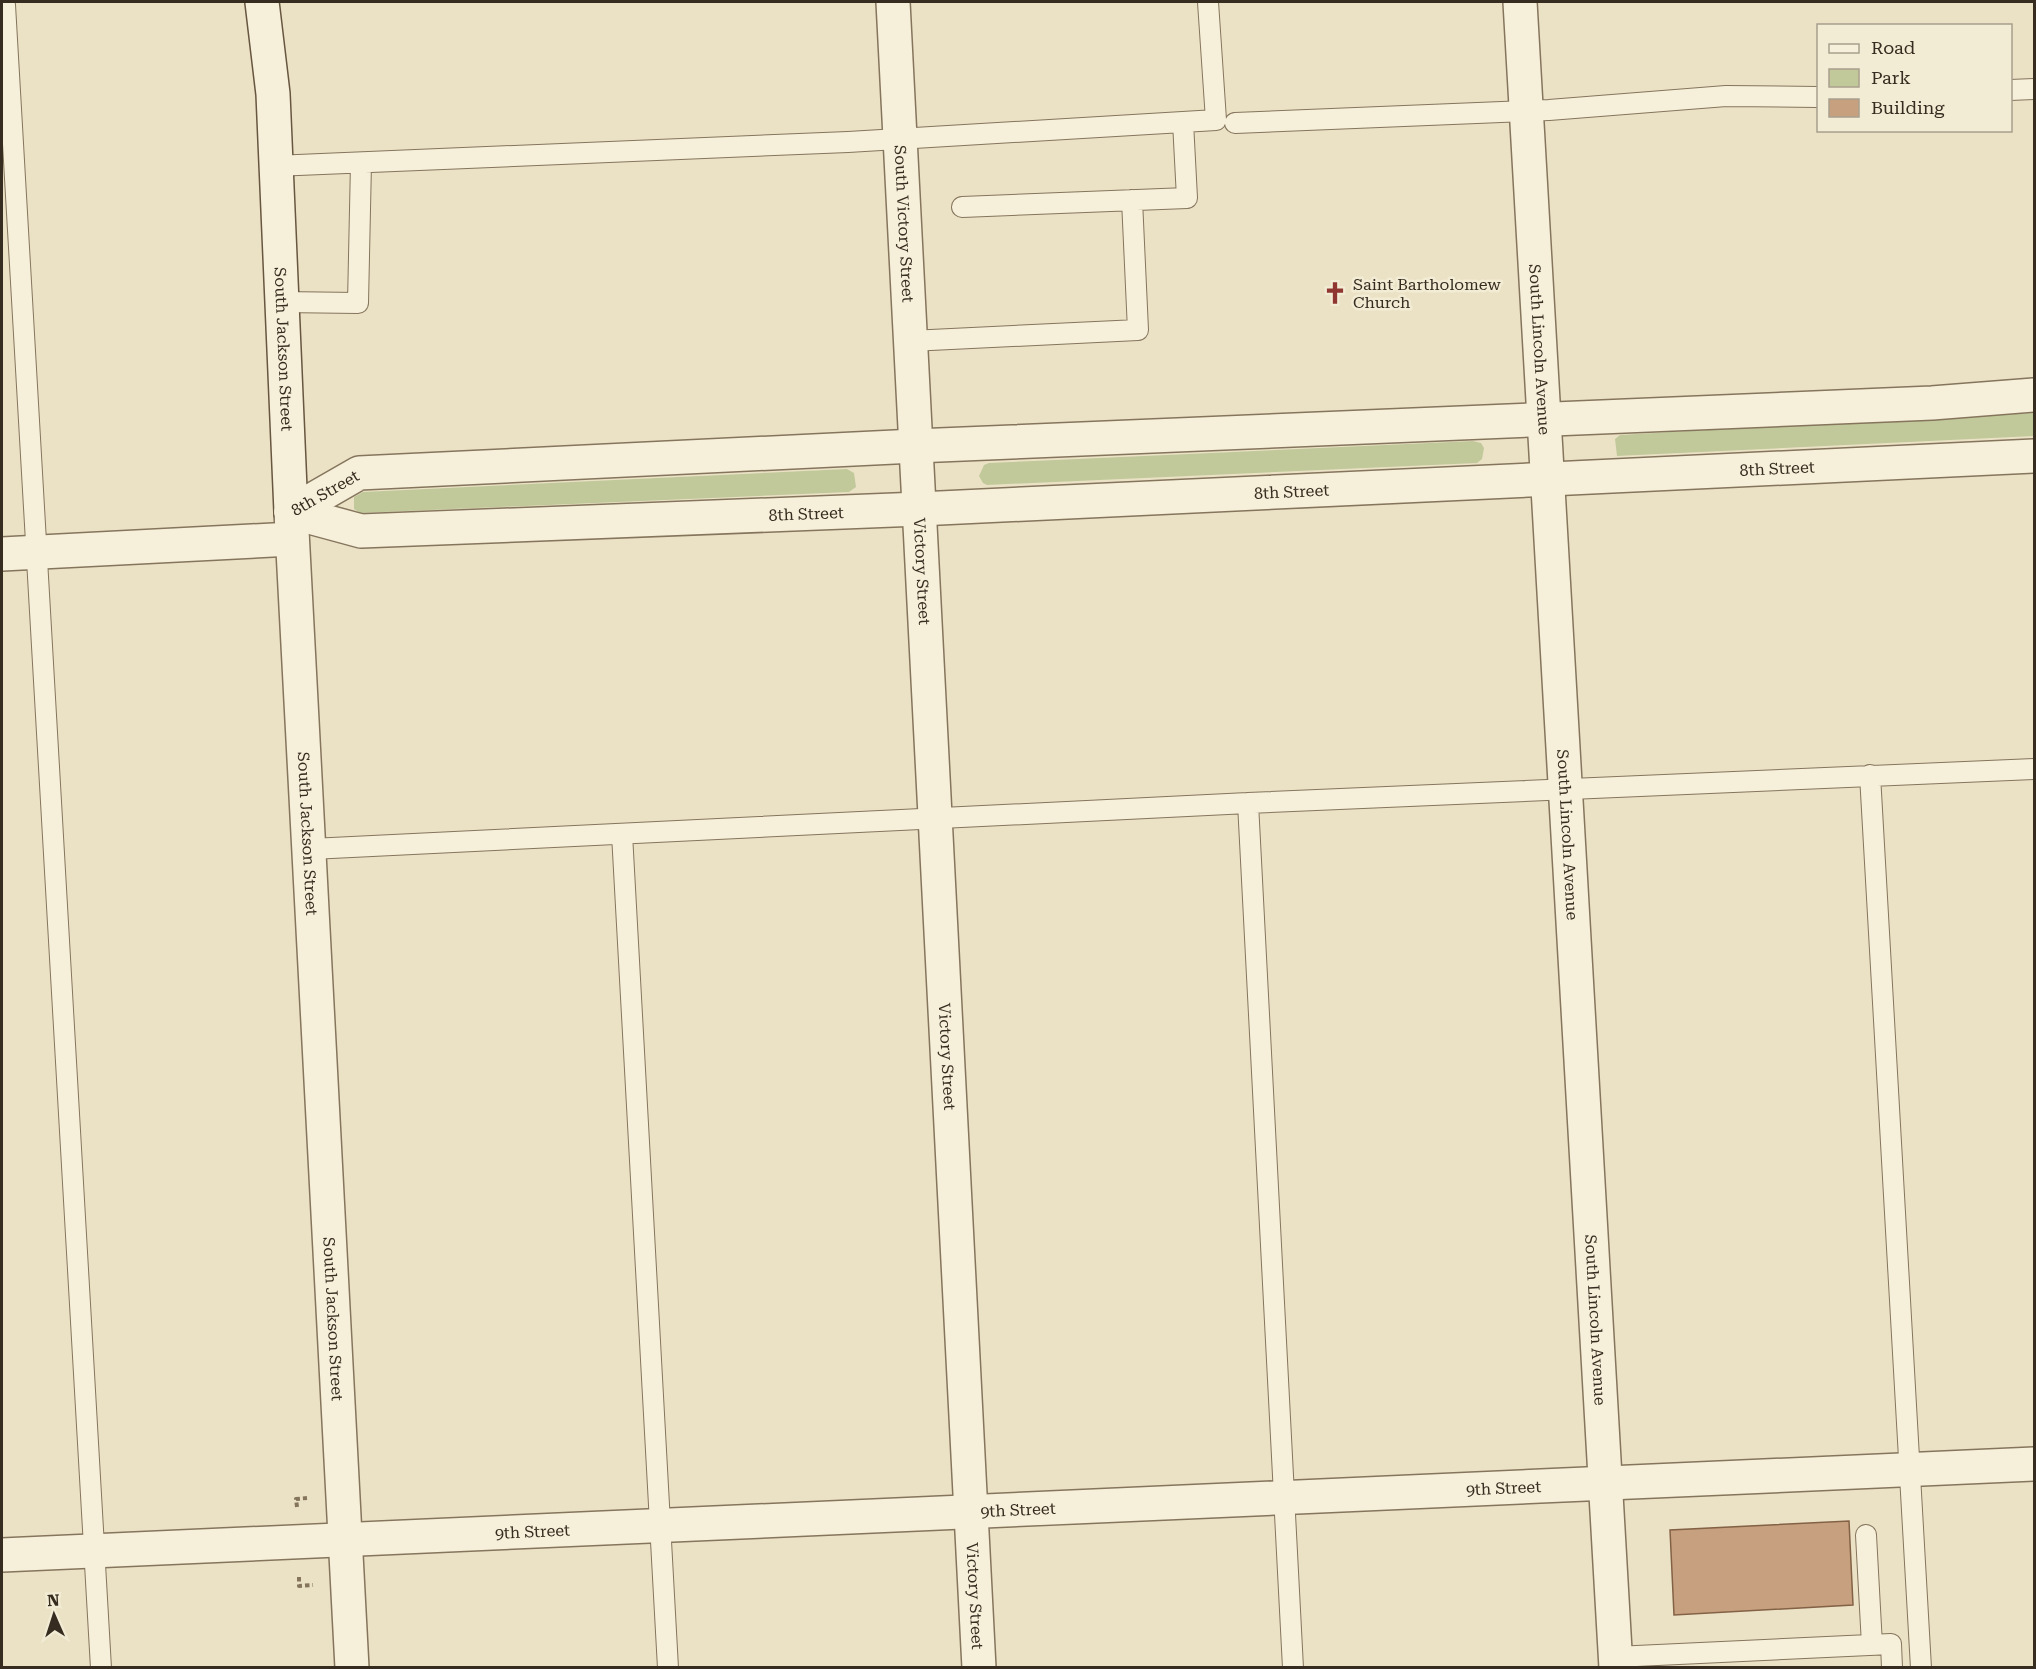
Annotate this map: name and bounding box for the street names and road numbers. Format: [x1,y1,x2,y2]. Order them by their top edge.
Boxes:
street label: South Victory Street [891,144,918,303]
street label: South Lincoln Avenue [1526,263,1554,436]
street label: South Jackson Street [271,267,297,432]
street label: 8th Street [1739,457,1815,479]
street label: 8th Street [287,466,362,520]
street label: 8th Street [1254,480,1330,503]
street label: 8th Street [768,502,844,524]
street label: Victory Street [910,517,935,625]
street label: South Lincoln Avenue [1554,749,1582,921]
street label: South Jackson Street [294,751,322,916]
street label: Victory Street [935,1003,960,1111]
street label: South Lincoln Avenue [1582,1234,1610,1406]
street label: South Jackson Street [320,1236,347,1401]
street label: 9th Street [1465,1477,1542,1499]
street label: 9th Street [980,1498,1056,1521]
street label: 9th Street [494,1520,571,1542]
street label: Victory Street [963,1542,988,1650]

